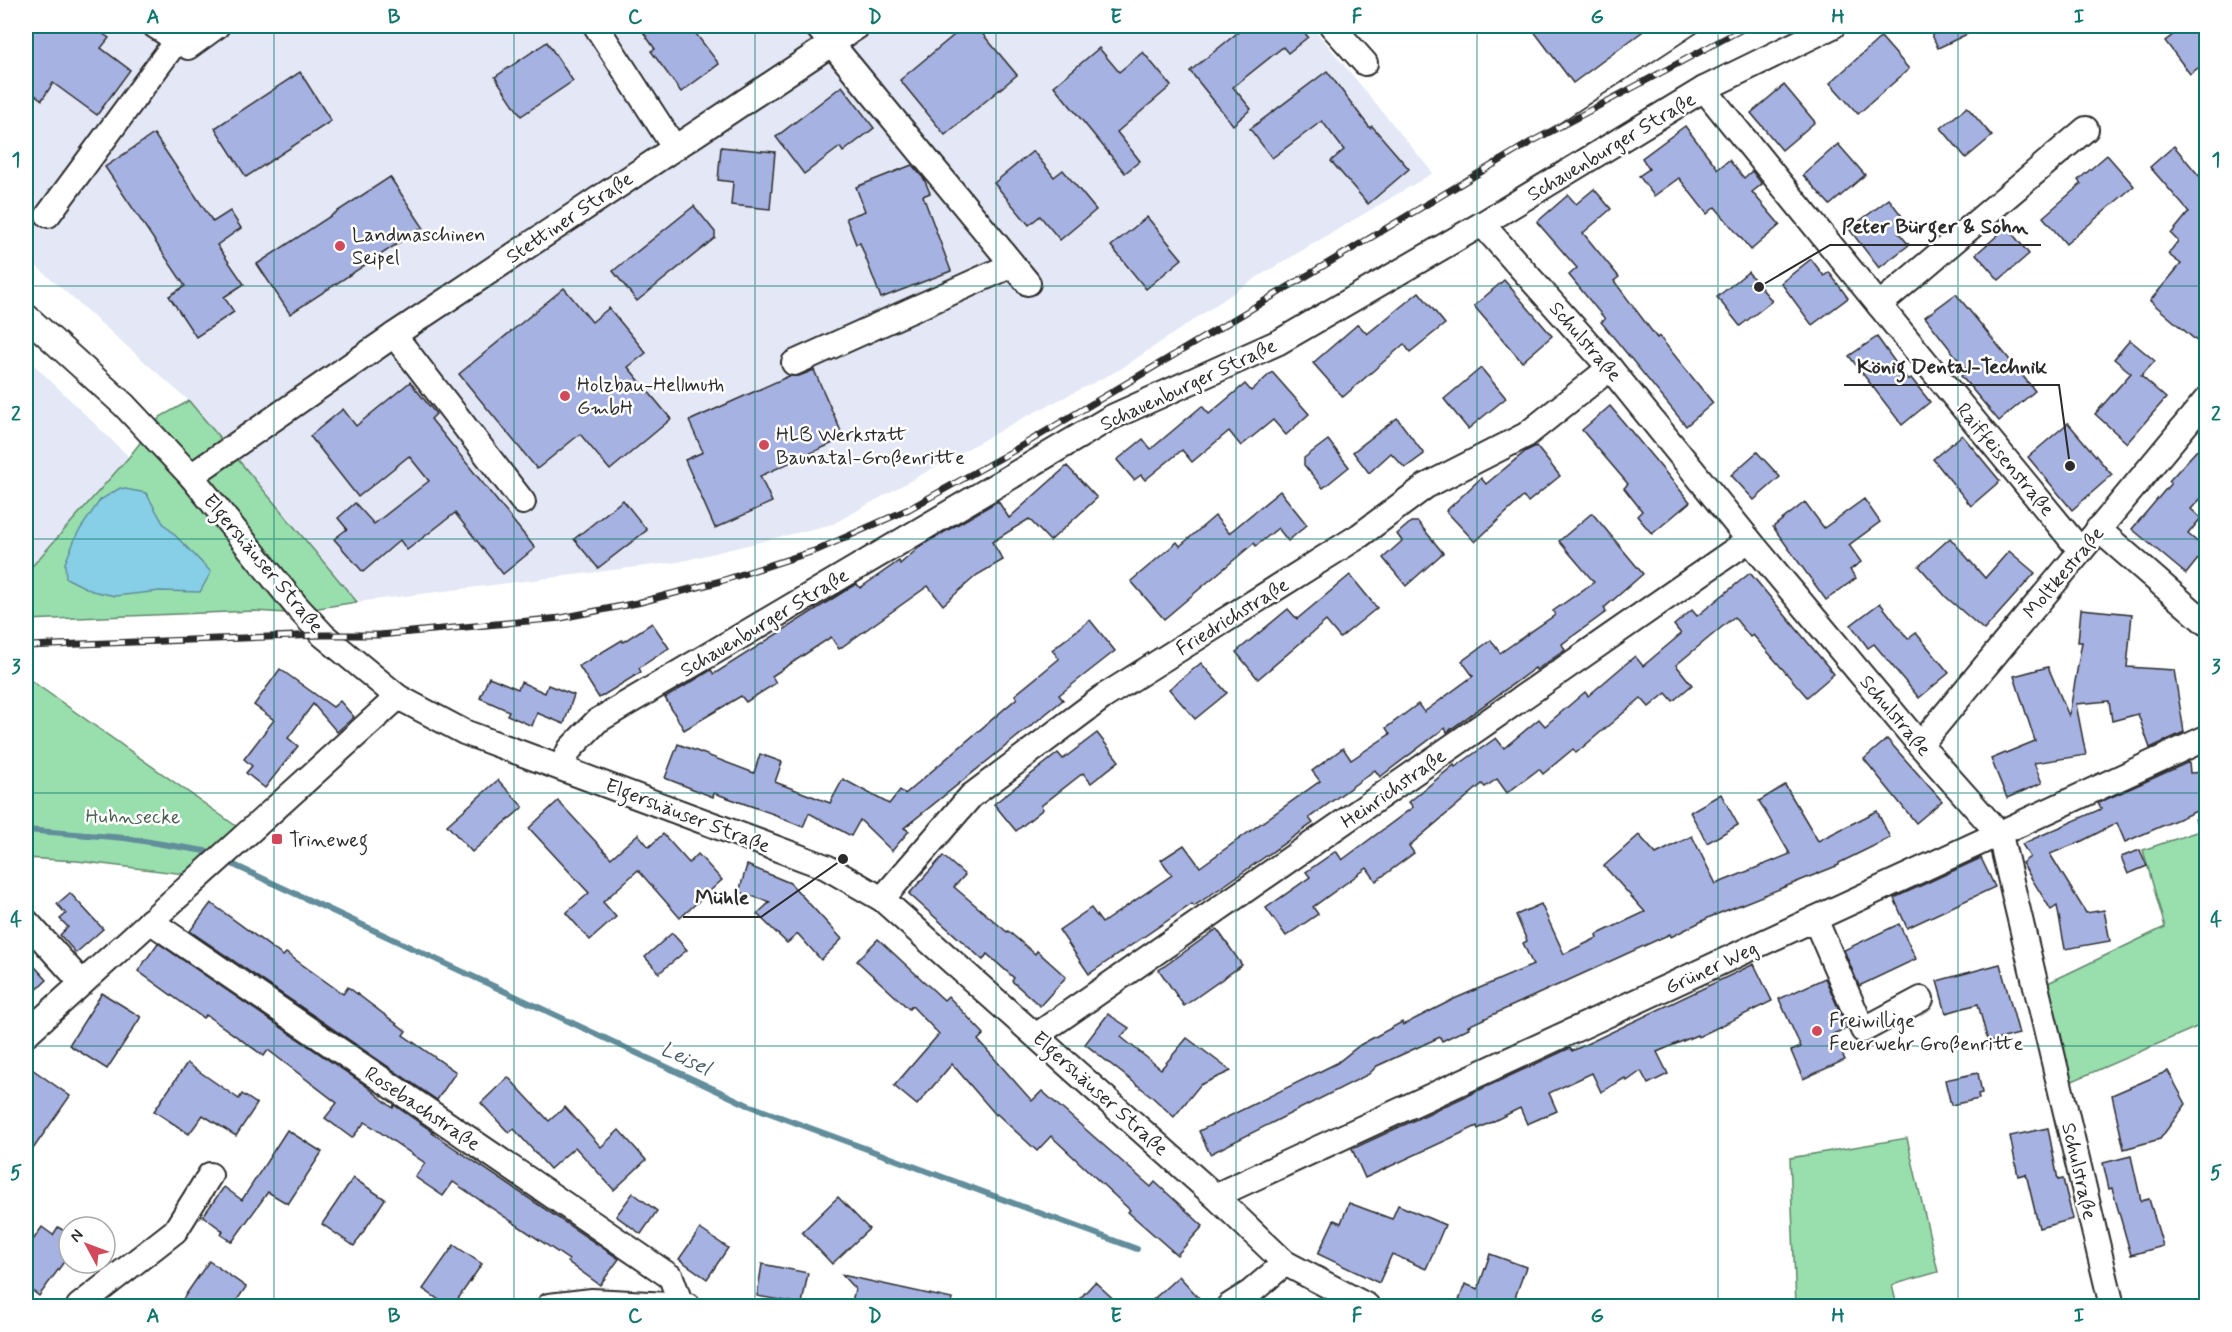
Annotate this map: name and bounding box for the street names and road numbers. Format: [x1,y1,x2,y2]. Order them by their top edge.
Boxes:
street label: Schauenburger Straße [1523,86,1701,208]
street label: Stettiner Straße [501,166,639,271]
street label: Schulstraße [1542,296,1627,388]
street label: Schauenburger Straße [1096,333,1281,438]
street label: Raiffeisenstraße [1949,398,2060,522]
street label: Elgershäuser Straße [195,488,329,641]
street label: Moltkestraße [2018,521,2111,625]
street label: Schauenburger Straße [676,562,854,684]
street label: Friedrichstraße [1171,572,1294,663]
street label: Schulstraße [1853,670,1937,762]
street label: Heinrichstraße [1336,743,1452,835]
street label: Elgershäuser Straße [600,773,774,862]
street label: Grüner Weg [1661,935,1762,1002]
street label: Elgershäuser Straße [1025,1026,1174,1164]
street label: Rosebachstraße [359,1061,485,1158]
street label: Schulstraße [2054,1120,2103,1222]

